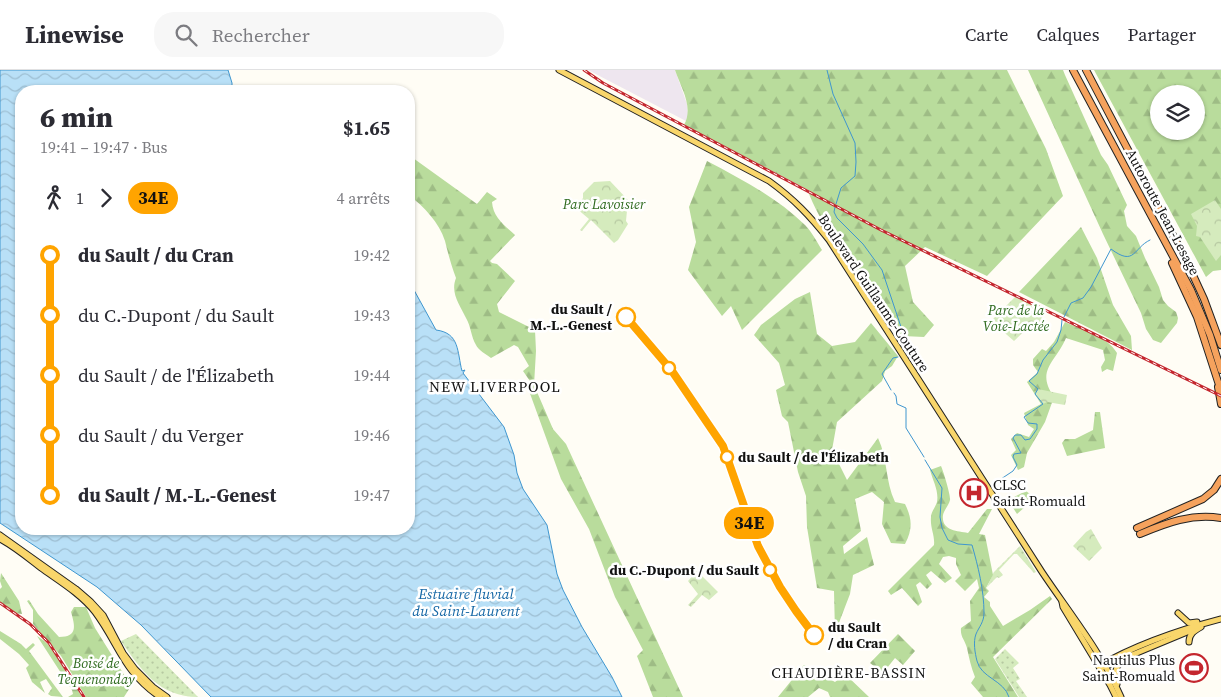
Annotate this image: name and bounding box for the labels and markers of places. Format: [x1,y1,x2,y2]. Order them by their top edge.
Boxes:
place label: du Sault / M.-L.-Genest [530,299,613,335]
marker: du Sault / M.-L.-Genest [616,307,636,327]
unlabelled marker [662,361,676,375]
place label: du Sault / de l'Élizabeth [738,447,889,467]
marker: du Sault / de l'Élizabeth [720,450,734,464]
place label: CLSC Saint-Romuald [993,475,1085,511]
hospital icon: CLSC Saint-Romuald [959,478,989,508]
place label: du C.-Dupont / du Sault [609,560,760,580]
marker: du C.-Dupont / du Sault [763,563,777,577]
place label: du Sault / du Cran [828,617,887,653]
marker: du Sault / du Cran [804,625,824,645]
place label: Nautilus Plus Saint-Romuald [1083,650,1175,686]
sports icon: Nautilus Plus Saint-Romuald [1179,653,1209,683]

